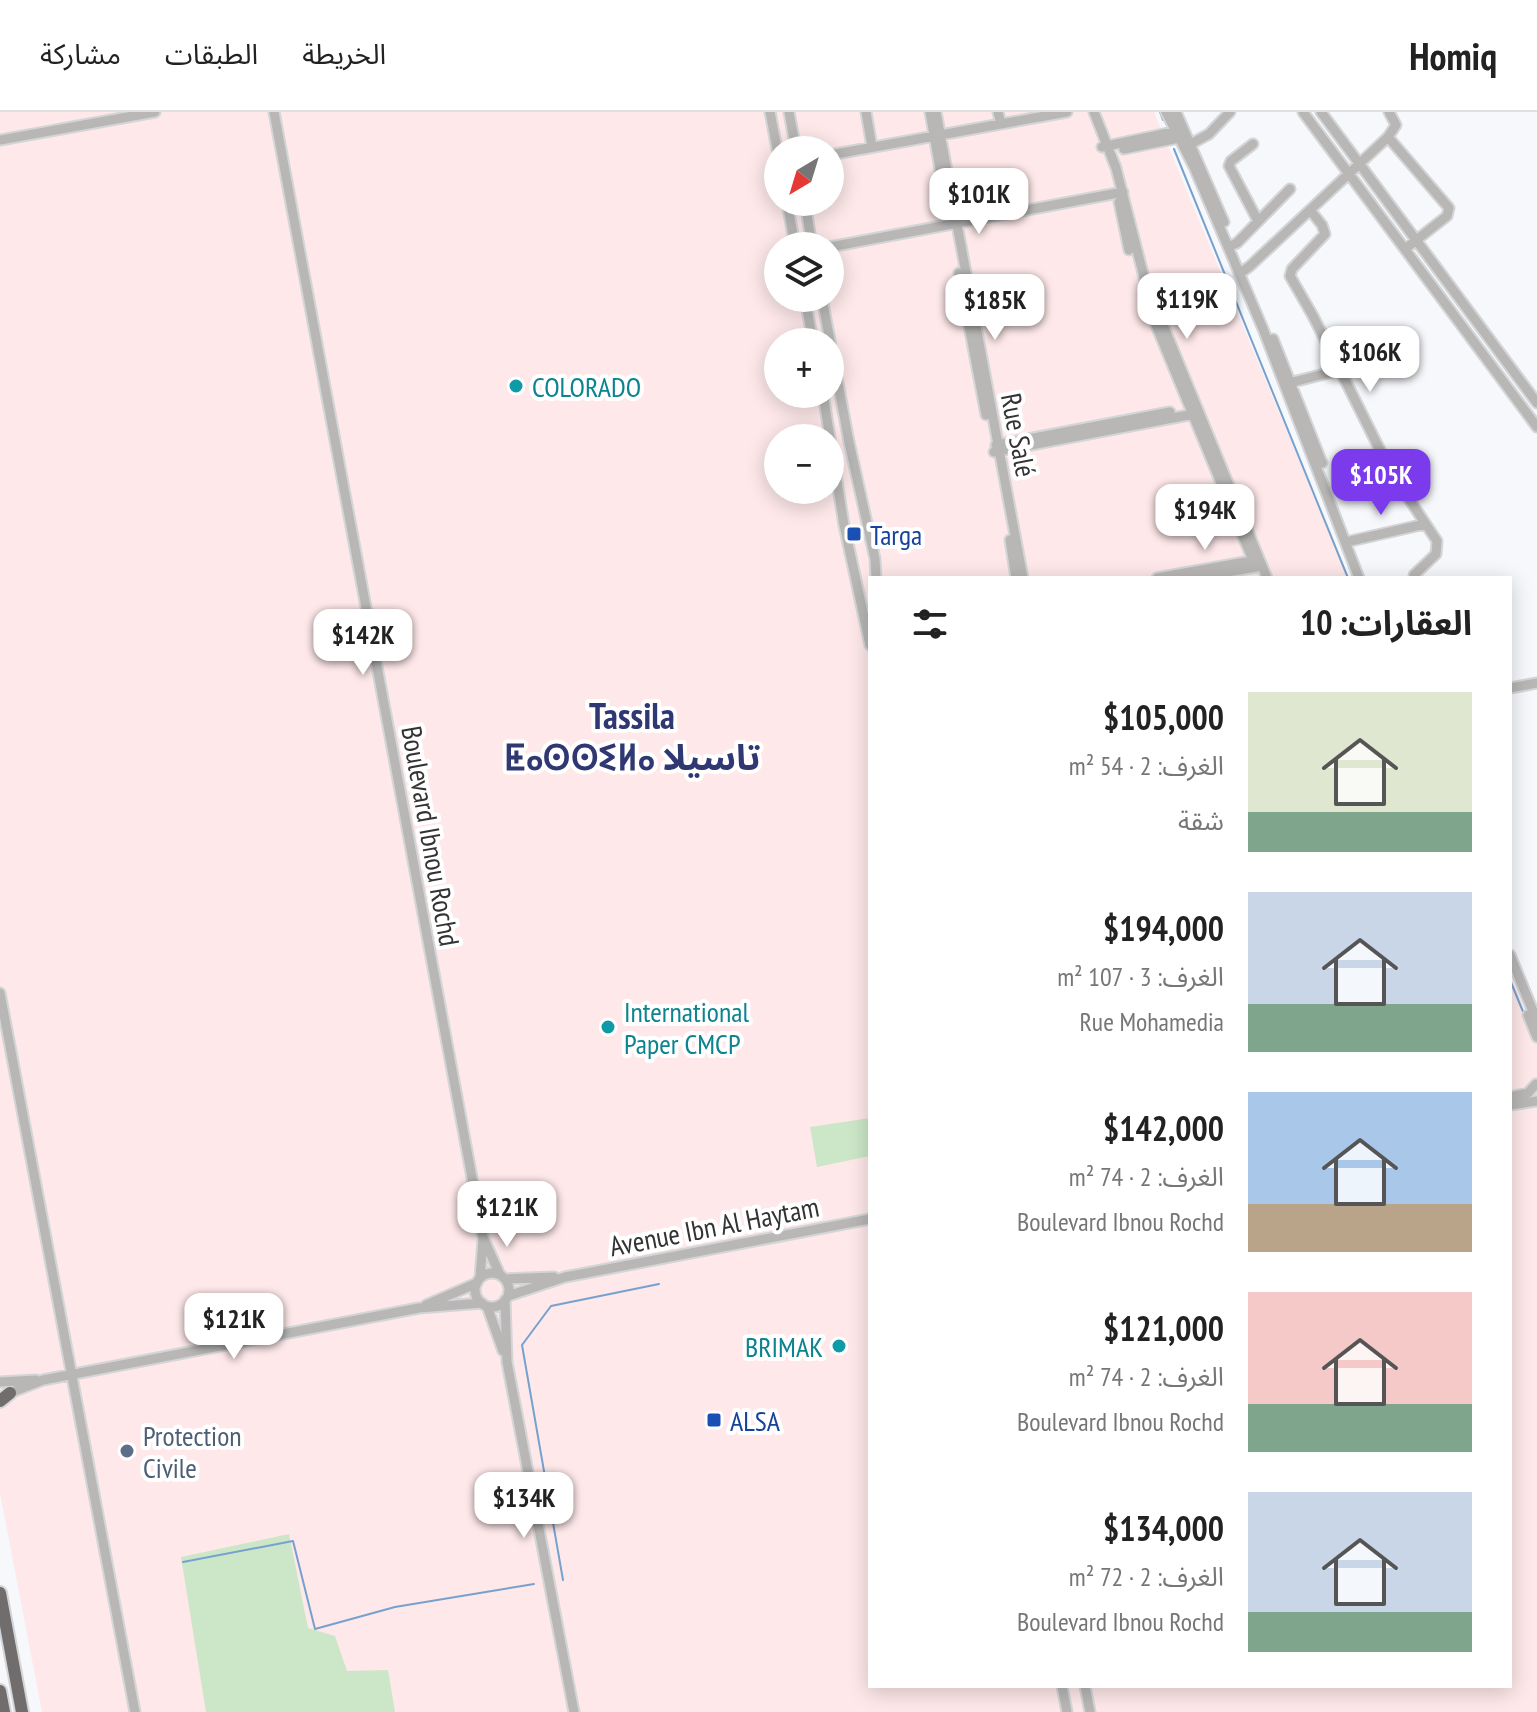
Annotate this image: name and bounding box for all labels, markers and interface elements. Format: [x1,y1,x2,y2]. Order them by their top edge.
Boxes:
text: Homiq [1409,31,1497,80]
text: مشاركة [40,35,121,72]
text: الطبقات [165,35,258,72]
text: الخريطة [302,35,386,72]
north arrow [764,136,844,216]
map controls [764,136,844,504]
pin: $101K [923,168,1035,236]
text: $101K [947,177,1011,210]
button: layers [764,232,844,312]
pin: $119K [1131,273,1243,341]
pin: $185K [939,274,1051,342]
text: $119K [1155,282,1219,315]
text: $185K [963,283,1027,316]
pin: $106K [1314,326,1426,394]
button: + [764,328,844,408]
text: $106K [1338,335,1402,368]
place label: COLORADO [532,368,641,405]
marker: COLORADO [507,377,525,395]
street label: Rue Salé [993,390,1045,480]
button: − [764,424,844,504]
pin: $105K [1325,449,1437,517]
text: $105K [1349,458,1413,491]
pin: $194K [1149,484,1261,552]
text: $194K [1173,493,1237,526]
place label: Targa [870,516,922,553]
marker: Targa [845,525,863,543]
text: العقارات: 10 [1300,600,1472,644]
icon: filters [908,602,952,646]
pin: $142K [307,609,419,677]
text: $142K [331,618,395,651]
district label: Tassila ⵟⴰⵙⵙⵉⵍⴰ تاسيلا [504,692,760,780]
text: $105,000 [1103,695,1224,739]
street label: Boulevard Ibnou Rochd [393,723,469,949]
icon: home [1312,724,1408,820]
text: الغرف: 2 · 54 m² [1069,749,1224,782]
text: شقة [1178,804,1224,837]
text: $194,000 [1103,906,1224,950]
icon: home [1312,924,1408,1020]
text: الغرف: 3 · 107 m² [1057,960,1224,993]
place label: International Paper CMCP [624,993,749,1062]
text: Rue Mohamedia [1079,1005,1224,1038]
marker: International Paper CMCP [599,1018,617,1036]
text: $142,000 [1103,1106,1224,1150]
icon: home [1312,1124,1408,1220]
text: الغرف: 2 · 74 m² [1069,1160,1224,1193]
pin: $121K [451,1181,563,1249]
street label: Avenue Ibn Al Haytam [606,1188,822,1264]
text: $121K [475,1190,539,1223]
text: Boulevard Ibnou Rochd [1017,1205,1224,1238]
pin: $121K [178,1293,290,1361]
text: $121K [202,1302,266,1335]
text: $121,000 [1103,1306,1224,1350]
icon: home [1312,1324,1408,1420]
place label: BRIMAK [745,1328,823,1365]
marker: BRIMAK [830,1337,848,1355]
text: الغرف: 2 · 74 m² [1069,1360,1224,1393]
place label: ALSA [730,1402,781,1439]
text: Boulevard Ibnou Rochd [1017,1405,1224,1438]
marker: ALSA [705,1411,723,1429]
place label: Protection Civile [143,1417,242,1486]
marker: Protection Civile [118,1442,136,1460]
pin: $134K [468,1472,580,1540]
text: $134K [492,1481,556,1514]
text: $134,000 [1103,1506,1224,1550]
icon: home [1312,1524,1408,1620]
text: الغرف: 2 · 72 m² [1069,1560,1224,1593]
text: Boulevard Ibnou Rochd [1017,1605,1224,1638]

